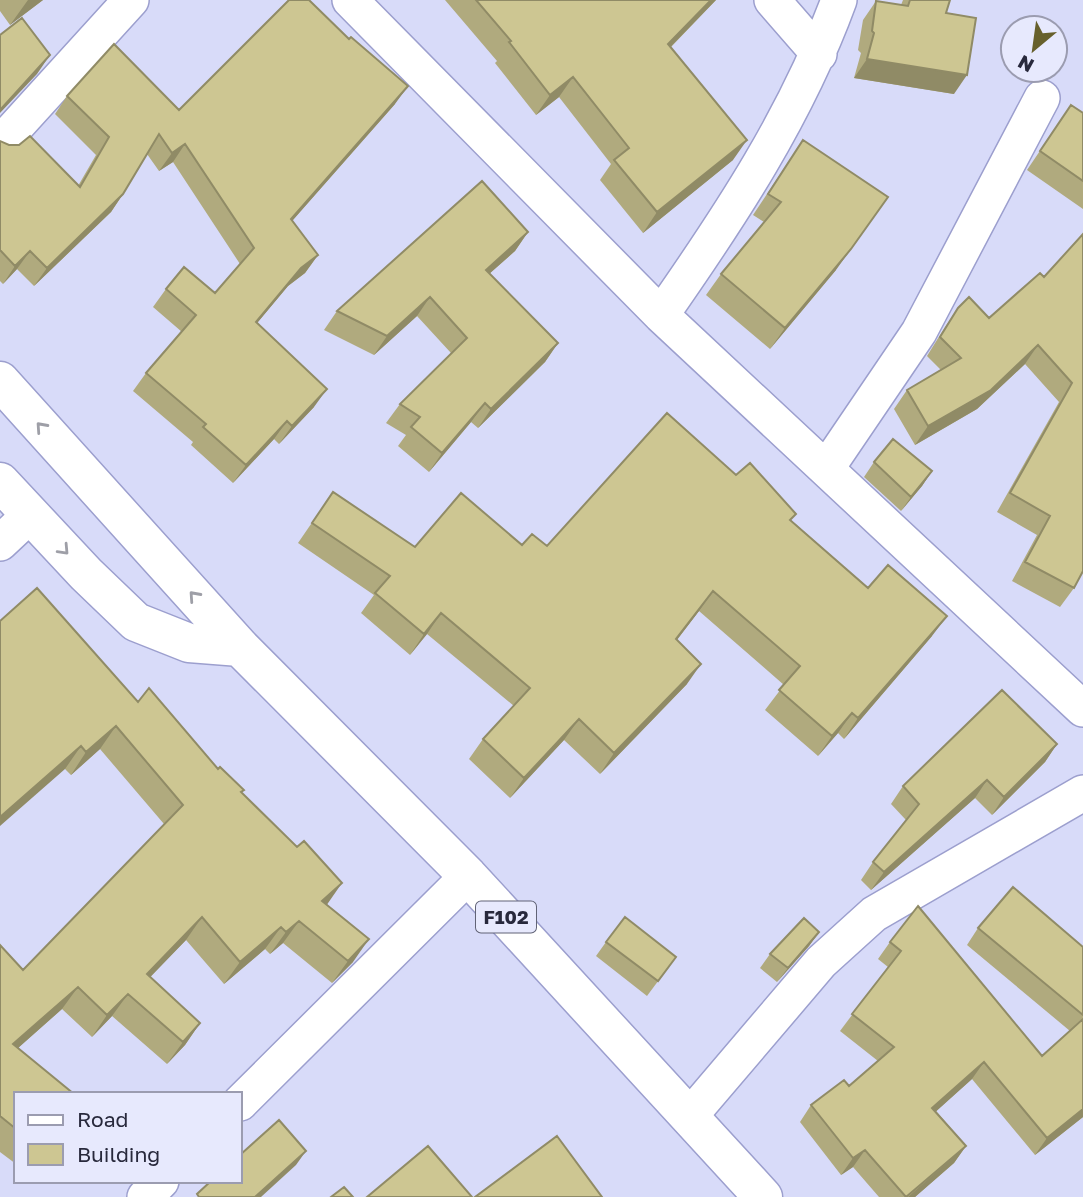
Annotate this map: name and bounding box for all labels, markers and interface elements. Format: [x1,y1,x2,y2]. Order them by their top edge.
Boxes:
north arrow [999,14,1069,84]
text: N [1014,51,1037,78]
one-way arrow [37,422,49,435]
one-way arrow [55,542,68,555]
one-way arrow [190,591,202,604]
road number: F102 [476,902,536,932]
legend [14,1092,242,1183]
text: Road [77,1106,128,1132]
text: Building [77,1141,160,1167]

